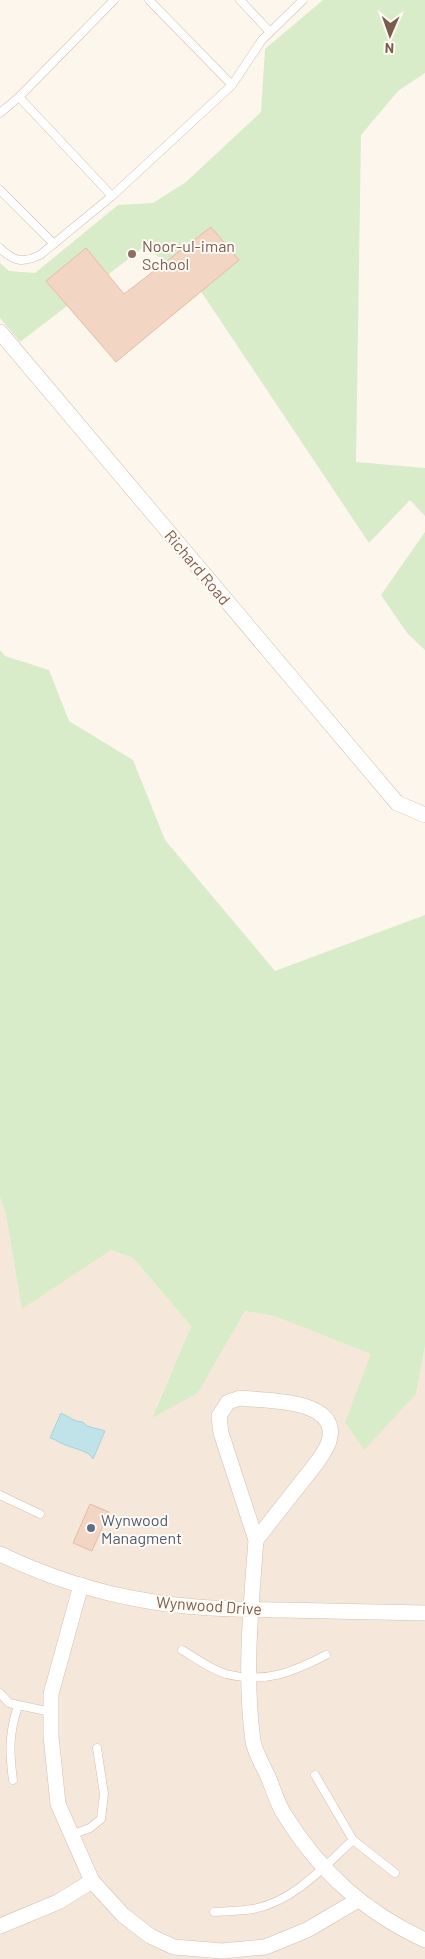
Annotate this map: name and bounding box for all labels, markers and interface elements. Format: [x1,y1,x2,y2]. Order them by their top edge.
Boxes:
north arrow [365,10,415,60]
text: N [385,40,394,57]
place label: Noor-ul-iman School [142,236,235,273]
marker: Noor-ul-iman School [126,248,138,260]
street label: Richard Road [161,526,235,608]
place label: Wynwood Managment [101,1510,182,1547]
marker: Wynwood Managment [85,1522,97,1534]
street label: Wynwood Drive [155,1592,263,1618]

